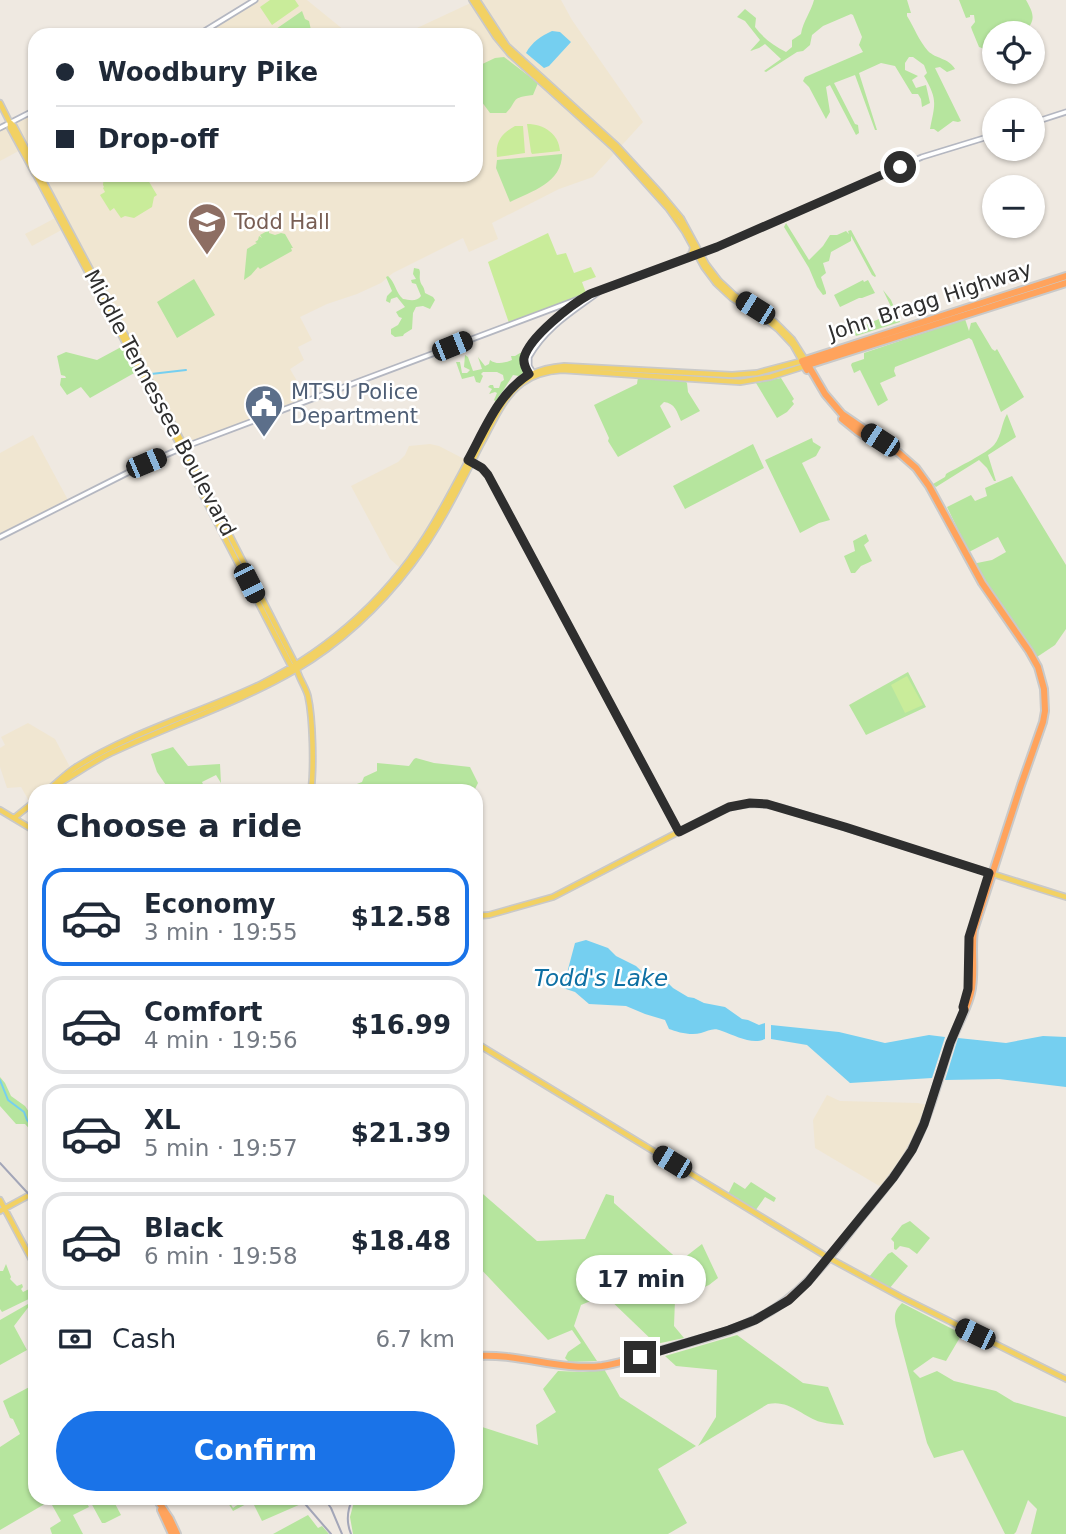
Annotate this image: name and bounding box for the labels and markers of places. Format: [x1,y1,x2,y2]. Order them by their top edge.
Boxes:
school or university icon: Todd Hall [186,201,228,256]
place label: Todd Hall [233,210,330,234]
place label: MTSU Police Department [291,380,418,428]
public building icon: MTSU Police Department [243,383,285,438]

